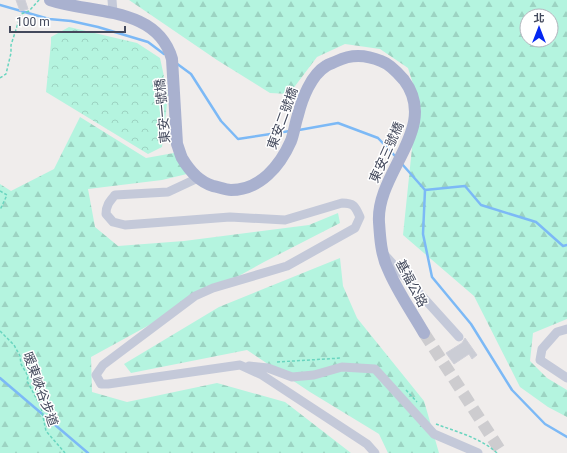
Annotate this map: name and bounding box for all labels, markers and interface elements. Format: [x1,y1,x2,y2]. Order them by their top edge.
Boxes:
scale bar [10,8,125,34]
north arrow [519,8,559,48]
text: 北 [534,12,545,25]
text: 100 m [16,15,50,29]
street label: 東安一號橋 [152,78,173,144]
street label: 東安二號橋 [264,85,301,151]
street label: 東安三號橋 [366,119,407,185]
street label: 基福公路 [393,257,430,310]
street label: 暖東峽谷步道 [20,350,61,428]

